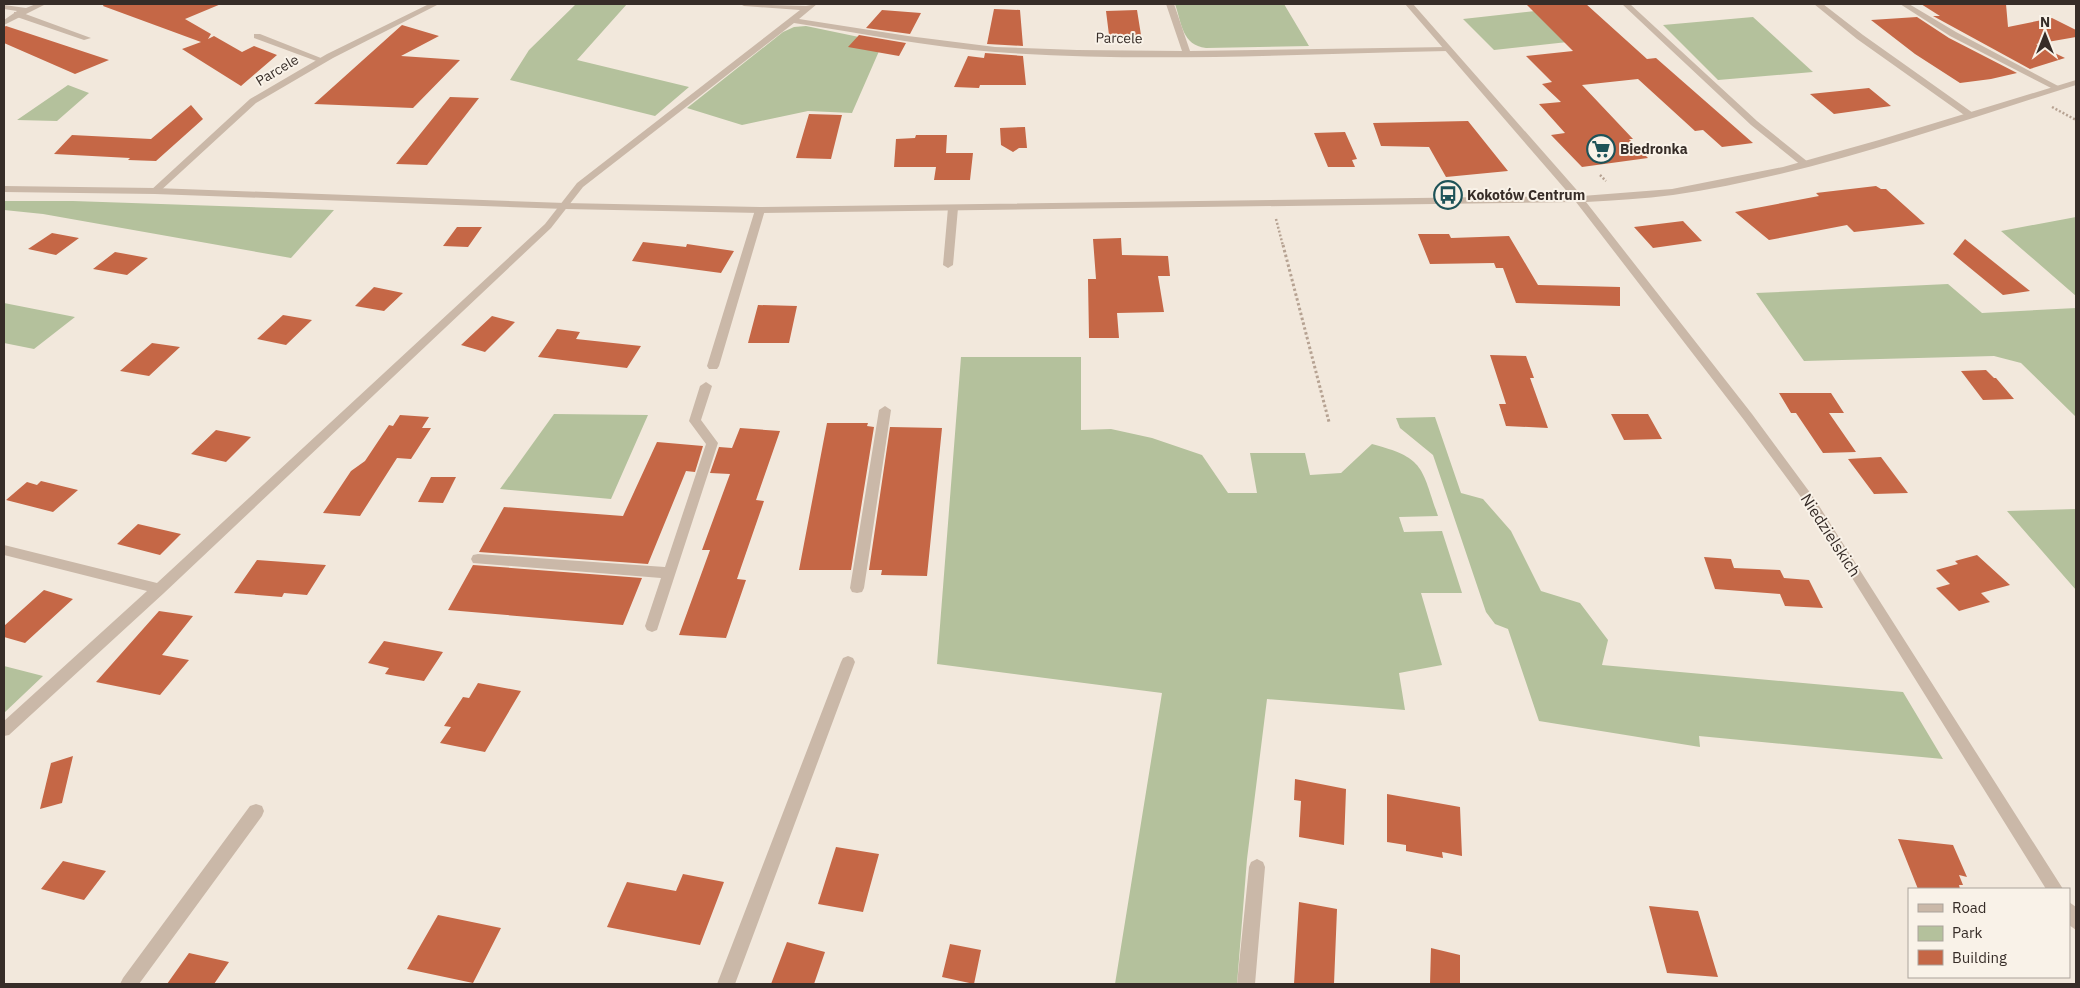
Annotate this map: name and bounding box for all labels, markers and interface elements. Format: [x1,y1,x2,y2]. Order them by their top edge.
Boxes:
north arrow [2020,10,2070,60]
text: N [2040,13,2050,31]
street label: Parcele [1095,29,1143,47]
street label: Parcele [252,50,302,90]
supermarket icon: Biedronka [1586,134,1616,164]
place label: Biedronka [1620,140,1688,158]
bus stop icon: Kokotów Centrum [1433,180,1463,210]
place label: Kokotów Centrum [1467,186,1585,204]
street label: Niedzielskich [1797,490,1865,580]
legend [1908,888,2070,978]
text: Road [1952,898,1987,917]
text: Park [1952,923,1982,942]
text: Building [1952,948,2007,967]

